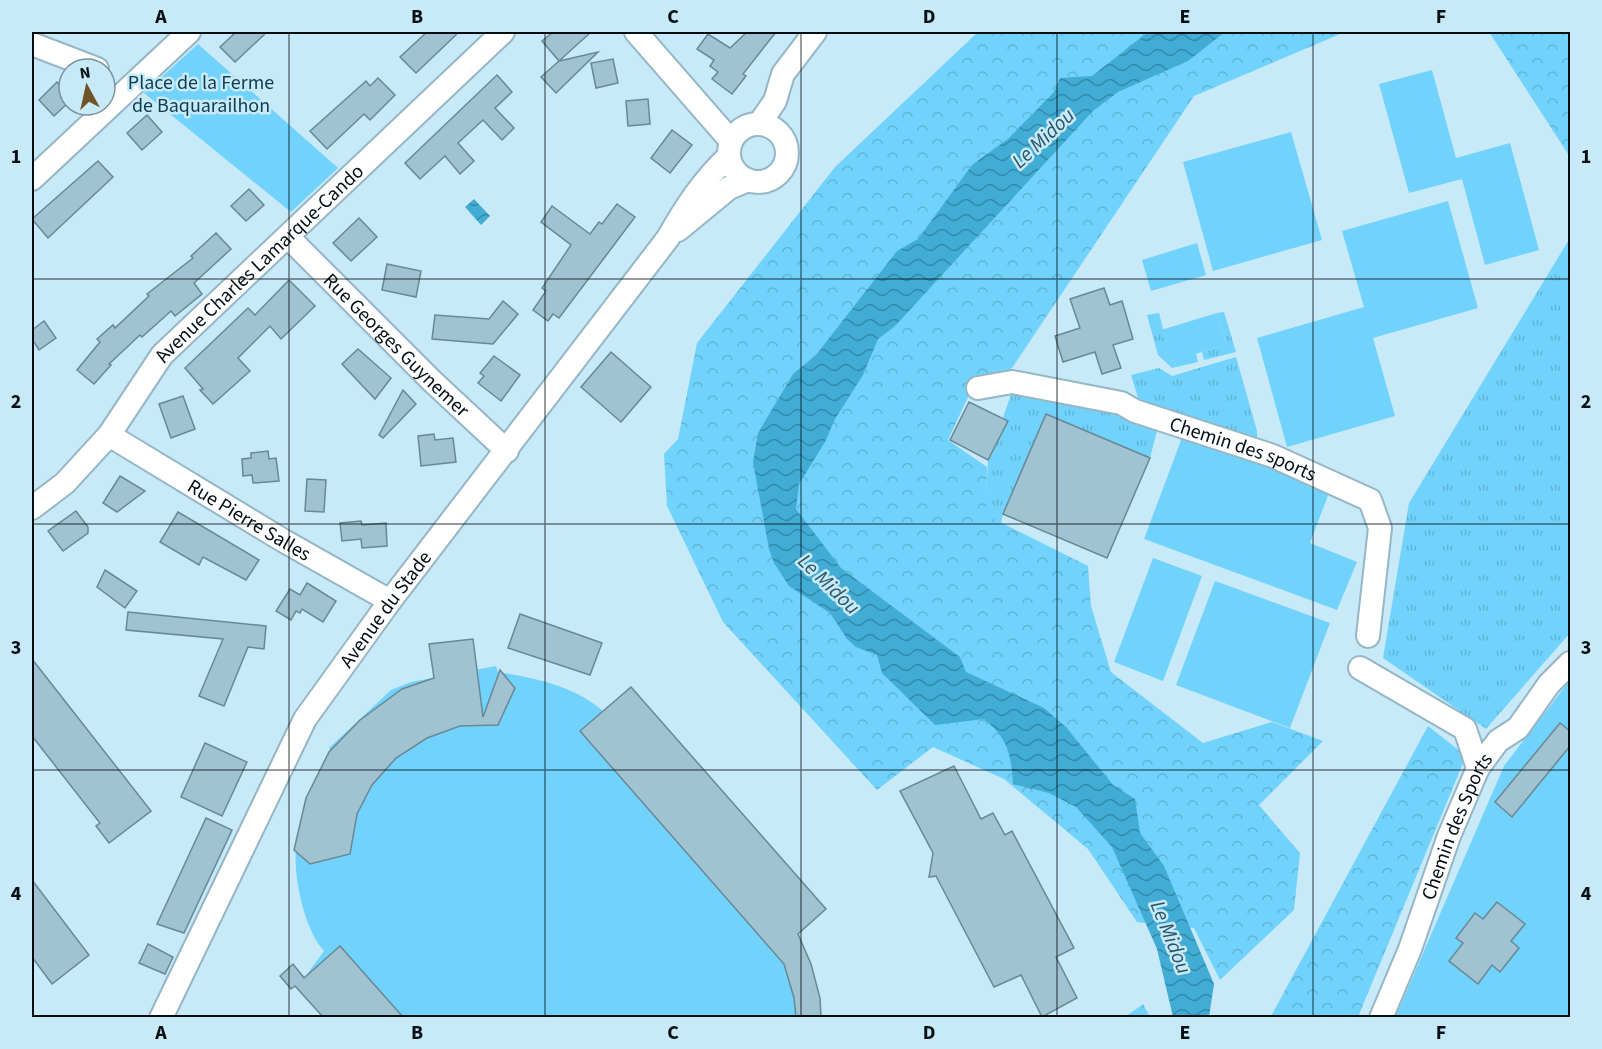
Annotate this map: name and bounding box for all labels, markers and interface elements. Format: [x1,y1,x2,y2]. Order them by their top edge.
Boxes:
text: A [154,3,167,31]
text: B [411,3,423,31]
text: C [667,3,679,31]
text: D [923,3,935,31]
text: E [1180,3,1190,31]
text: F [1436,3,1446,31]
north arrow [57,57,117,117]
text: N [78,62,92,85]
park label: Place de la Ferme de Baquarailhon [128,69,274,120]
water label: Le Midou [1005,101,1081,175]
text: 1 [11,143,21,171]
text: 1 [1581,143,1591,171]
street label: Avenue Charles Lamarque-Cando [148,158,370,368]
street label: Rue Georges Guynemer [317,267,475,424]
text: 2 [11,388,21,416]
text: 2 [1581,388,1591,416]
street label: Chemin des sports [1166,410,1321,489]
street label: Rue Pierre Salles [182,473,316,568]
street label: Avenue du Stade [333,545,439,674]
water label: Le Midou [791,547,867,621]
text: 3 [11,634,21,662]
text: 3 [1581,634,1591,662]
street label: Chemin des Sports [1415,747,1500,904]
text: 4 [11,880,22,908]
text: 4 [1581,880,1592,908]
water label: Le Midou [1143,896,1199,978]
text: A [154,1019,167,1047]
text: B [411,1019,423,1047]
text: C [667,1019,679,1047]
text: D [923,1019,935,1047]
text: E [1180,1019,1190,1047]
text: F [1436,1019,1446,1047]

